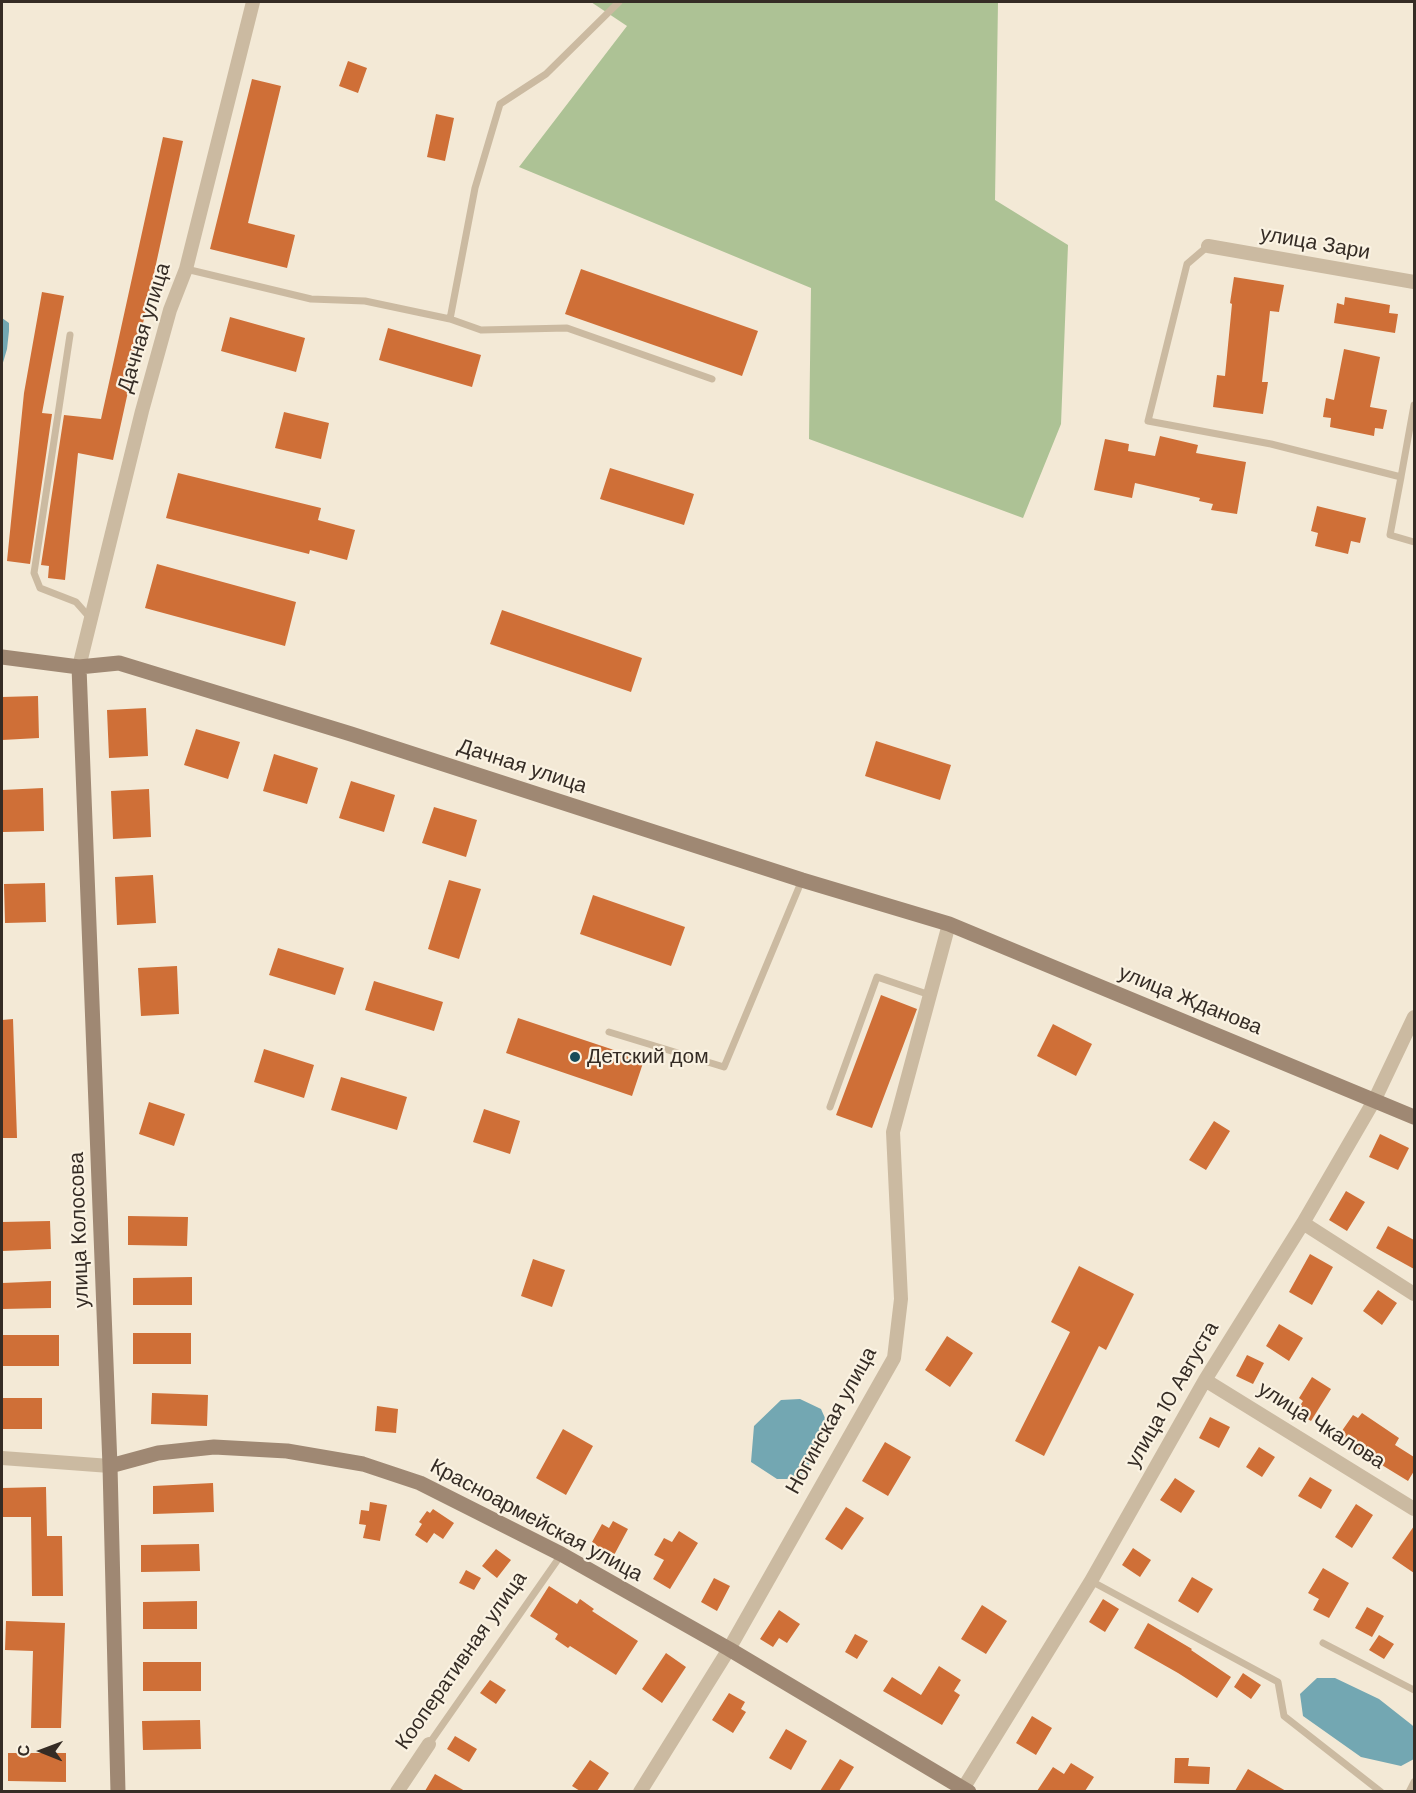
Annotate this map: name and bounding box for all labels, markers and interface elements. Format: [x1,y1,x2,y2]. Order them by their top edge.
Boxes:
street label: улица Зари [1258,222,1372,266]
street label: Дачная улица [113,260,177,396]
street label: Дачная улица [454,734,590,800]
street label: улица Жданова [1115,961,1265,1041]
place label: Детский дом [587,1044,709,1070]
marker: Детский дом [568,1050,582,1064]
street label: улица Колосова [65,1152,95,1308]
street label: улица 10 Августа [1121,1317,1225,1473]
street label: Ногинская улица [781,1343,883,1499]
street label: улица Чкалова [1253,1377,1389,1475]
street label: Красноармейская улица [425,1454,647,1588]
street label: Кооперативная улица [391,1567,533,1755]
north arrow [12,1721,72,1781]
text: С [13,1745,34,1757]

